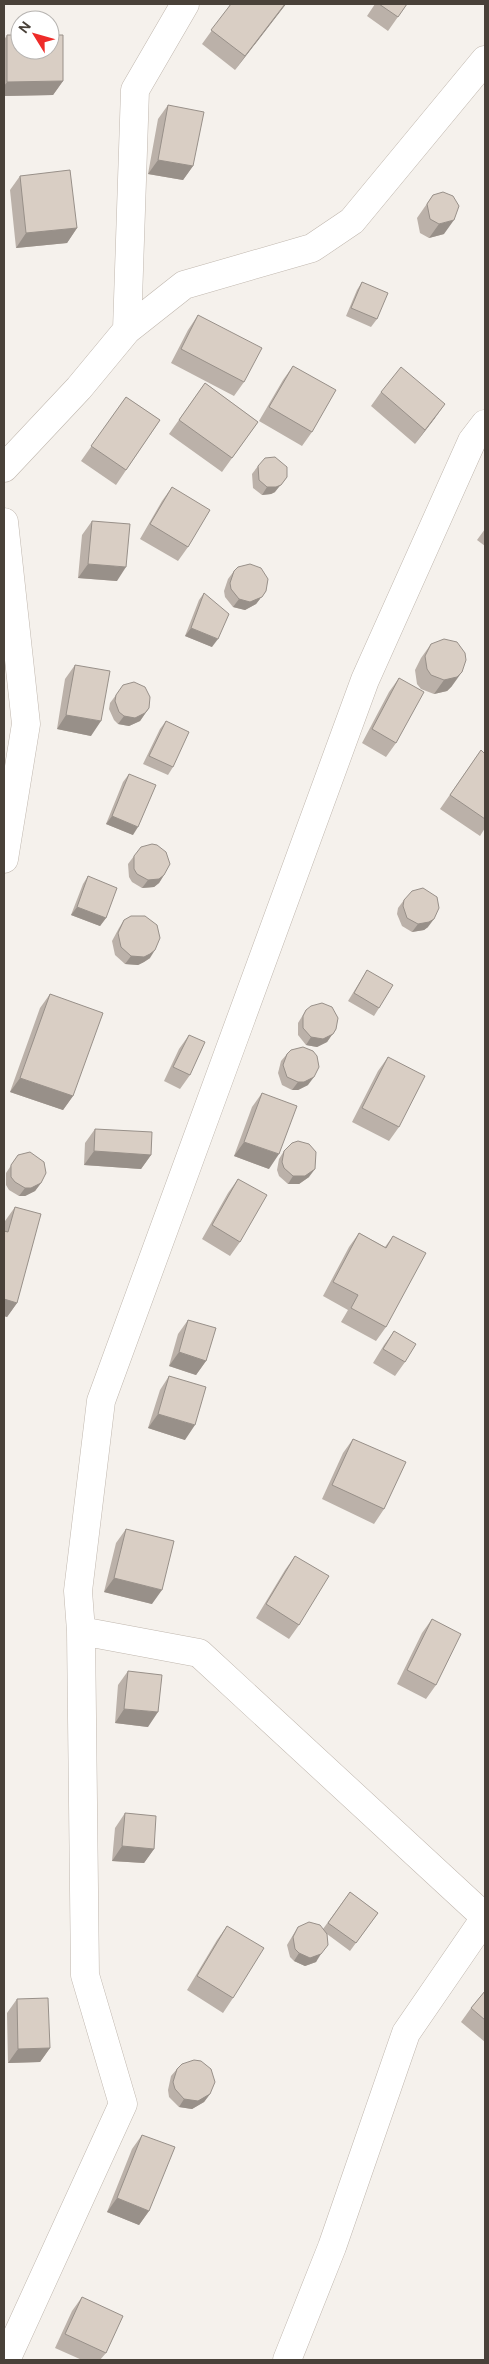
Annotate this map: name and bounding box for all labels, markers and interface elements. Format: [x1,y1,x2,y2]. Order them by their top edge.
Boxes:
north arrow [10,10,60,60]
text: N [14,18,35,37]

